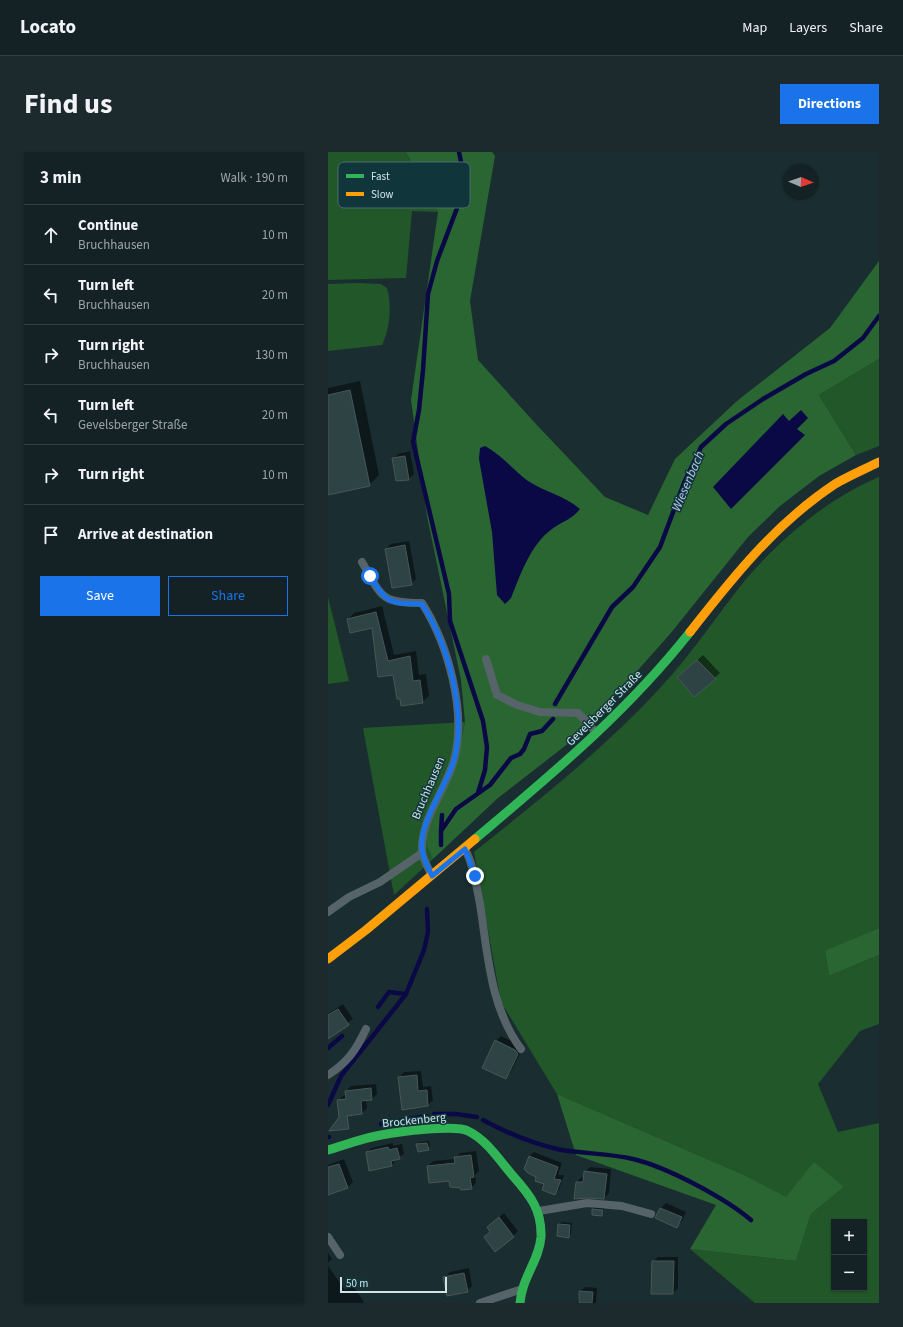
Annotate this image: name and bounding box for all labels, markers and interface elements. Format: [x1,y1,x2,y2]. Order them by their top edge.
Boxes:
text: Locato [20,14,76,41]
text: Map [742,18,767,38]
text: Layers [789,18,827,38]
text: Share [849,18,883,38]
text: Find us [24,84,112,124]
button: Directions [780,84,879,124]
legend [338,162,470,208]
north arrow [783,164,819,200]
text: 3 min [40,166,81,190]
text: Walk · 190 m [220,169,288,187]
text: Fast [371,169,390,184]
text: Slow [371,187,394,202]
text: Continue [78,215,138,236]
icon: ahead [40,224,62,246]
text: 10 m [262,226,288,244]
text: Bruchhausen [78,236,150,254]
text: Turn left [78,275,134,296]
icon: left [40,284,62,306]
text: 20 m [262,286,288,304]
text: Bruchhausen [78,296,150,314]
text: Turn right [78,335,144,356]
icon: right [40,344,62,366]
text: 130 m [255,346,288,364]
text: Bruchhausen [78,356,150,374]
text: Turn left [78,395,134,416]
icon: left [40,404,62,426]
text: 20 m [262,406,288,424]
text: Gevelsberger Straße [78,416,187,434]
water label: Wiesenbach [667,448,709,514]
icon: right [40,464,62,486]
text: Turn right [78,464,144,485]
text: 10 m [262,466,288,484]
icon: arrive [40,524,62,546]
text: Arrive at destination [78,524,213,545]
route start [361,567,379,585]
button: Save [40,576,160,616]
button: Share [168,576,288,616]
street label: Gevelsberger Straße [563,667,646,750]
street label: Bruchhausen [408,754,449,822]
route end [466,867,484,885]
street label: Brockenberg [381,1109,447,1132]
map controls [831,1219,867,1291]
button: + [831,1219,867,1255]
button: − [831,1255,867,1291]
scale bar [340,1275,447,1294]
text: 50 m [346,1276,368,1291]

